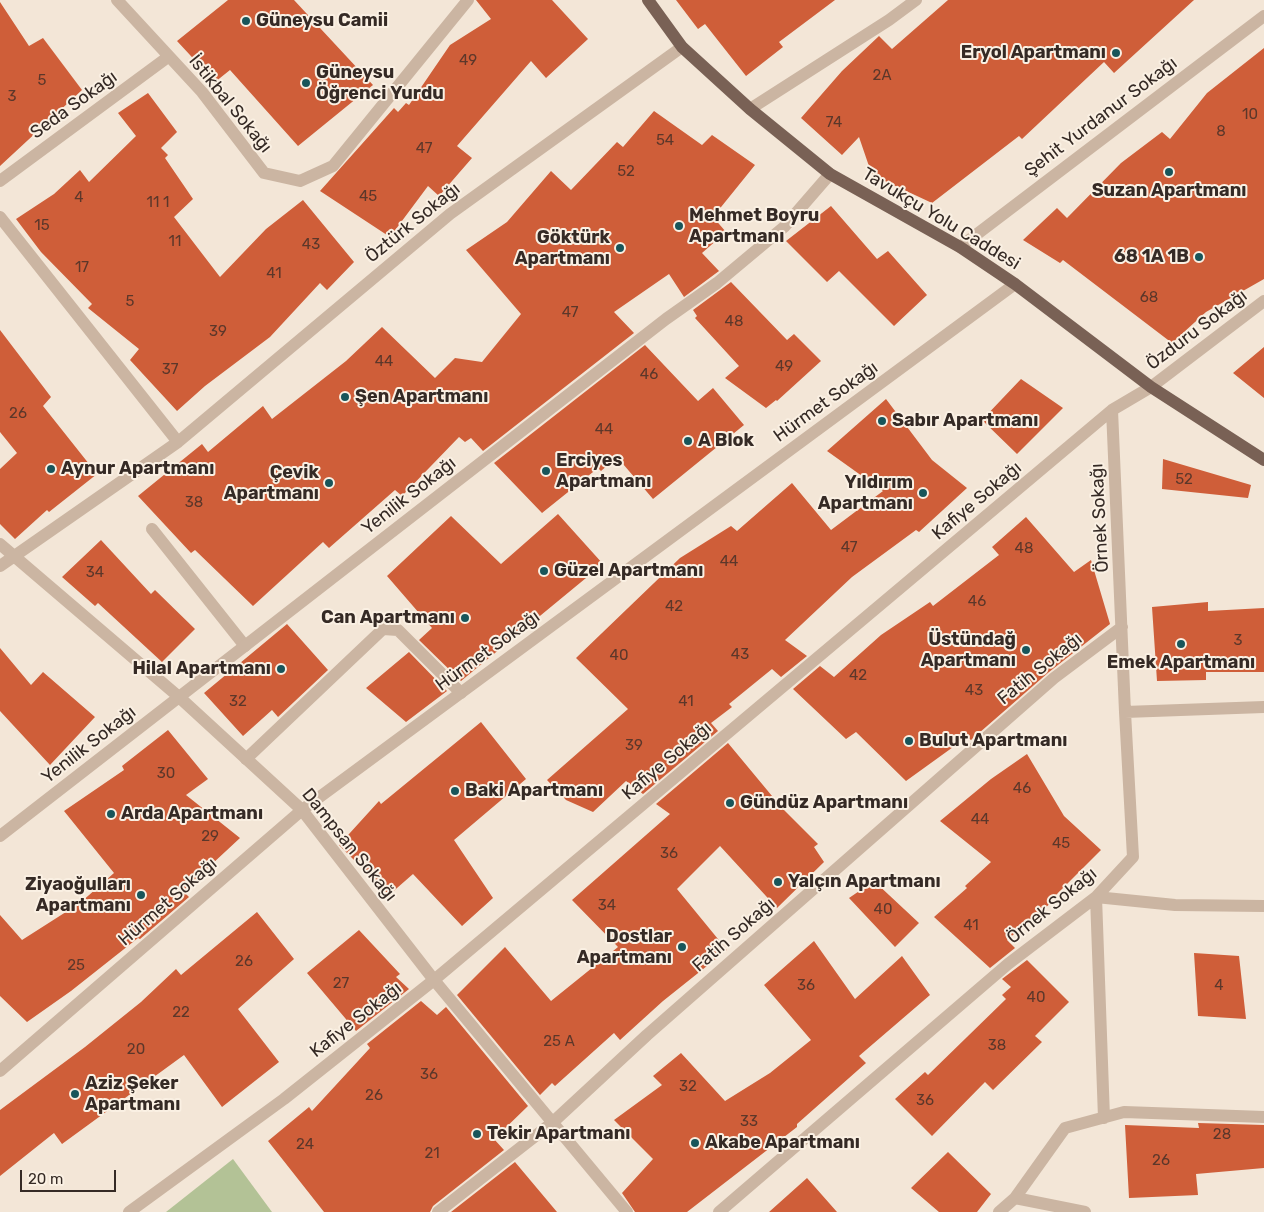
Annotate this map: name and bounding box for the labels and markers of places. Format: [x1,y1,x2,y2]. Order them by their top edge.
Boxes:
place label: Güneysu Camii [256,10,388,32]
marker: Güneysu Camii [240,15,252,27]
place label: Eryol Apartmanı [961,42,1106,64]
marker: Eryol Apartmanı [1110,47,1122,59]
place label: Güneysu Öğrenci Yurdu [316,62,444,104]
marker: Güneysu Öğrenci Yurdu [300,77,312,89]
marker: Suzan Apartmanı [1163,166,1175,178]
place label: Suzan Apartmanı [1092,180,1246,202]
place label: Mehmet Boyru Apartmanı [689,205,819,248]
marker: Mehmet Boyru Apartmanı [673,220,685,232]
place label: Göktürk Apartmanı [515,227,610,270]
marker: Göktürk Apartmanı [614,242,626,254]
place label: 68 1A 1B [1114,246,1189,268]
marker: 68 1A 1B [1193,251,1205,263]
place label: Şen Apartmanı [355,386,488,408]
marker: Şen Apartmanı [339,391,351,403]
place label: Sabır Apartmanı [892,410,1038,432]
marker: Sabır Apartmanı [876,415,888,427]
place label: A Blok [698,430,754,452]
marker: A Blok [682,435,694,447]
place label: Erciyes Apartmanı [556,450,651,492]
place label: Aynur Apartmanı [61,458,214,480]
place label: Çevik Apartmanı [224,462,319,504]
marker: Aynur Apartmanı [45,463,57,475]
marker: Erciyes Apartmanı [540,465,552,477]
place label: Yıldırım Apartmanı [818,472,913,514]
marker: Çevik Apartmanı [323,477,335,489]
marker: Yıldırım Apartmanı [917,487,929,499]
place label: Güzel Apartmanı [554,560,703,582]
marker: Güzel Apartmanı [538,565,550,577]
place label: Can Apartmanı [321,607,455,629]
marker: Can Apartmanı [459,612,471,624]
place label: Üstündağ Apartmanı [921,629,1016,672]
marker: Emek Apartmanı [1175,638,1187,650]
marker: Üstündağ Apartmanı [1020,644,1032,656]
place label: Emek Apartmanı [1107,652,1255,674]
place label: Hilal Apartmanı [132,658,271,680]
marker: Hilal Apartmanı [275,663,287,675]
place label: Bulut Apartmanı [919,730,1067,752]
marker: Bulut Apartmanı [903,735,915,747]
place label: Baki Apartmanı [465,780,603,802]
marker: Baki Apartmanı [449,785,461,797]
place label: Gündüz Apartmanı [740,792,908,814]
marker: Gündüz Apartmanı [724,797,736,809]
place label: Arda Apartmanı [121,803,263,825]
marker: Arda Apartmanı [105,808,117,820]
place label: Yalçın Apartmanı [788,871,941,893]
place label: Ziyaoğulları Apartmanı [25,874,131,916]
marker: Yalçın Apartmanı [772,876,784,888]
marker: Ziyaoğulları Apartmanı [135,889,147,901]
place label: Dostlar Apartmanı [577,926,672,969]
marker: Dostlar Apartmanı [676,941,688,953]
place label: Aziz Şeker Apartmanı [85,1073,180,1116]
marker: Aziz Şeker Apartmanı [69,1088,81,1100]
place label: Tekir Apartmanı [487,1123,630,1145]
marker: Tekir Apartmanı [471,1128,483,1140]
place label: Akabe Apartmanı [705,1132,860,1154]
marker: Akabe Apartmanı [689,1137,701,1149]

